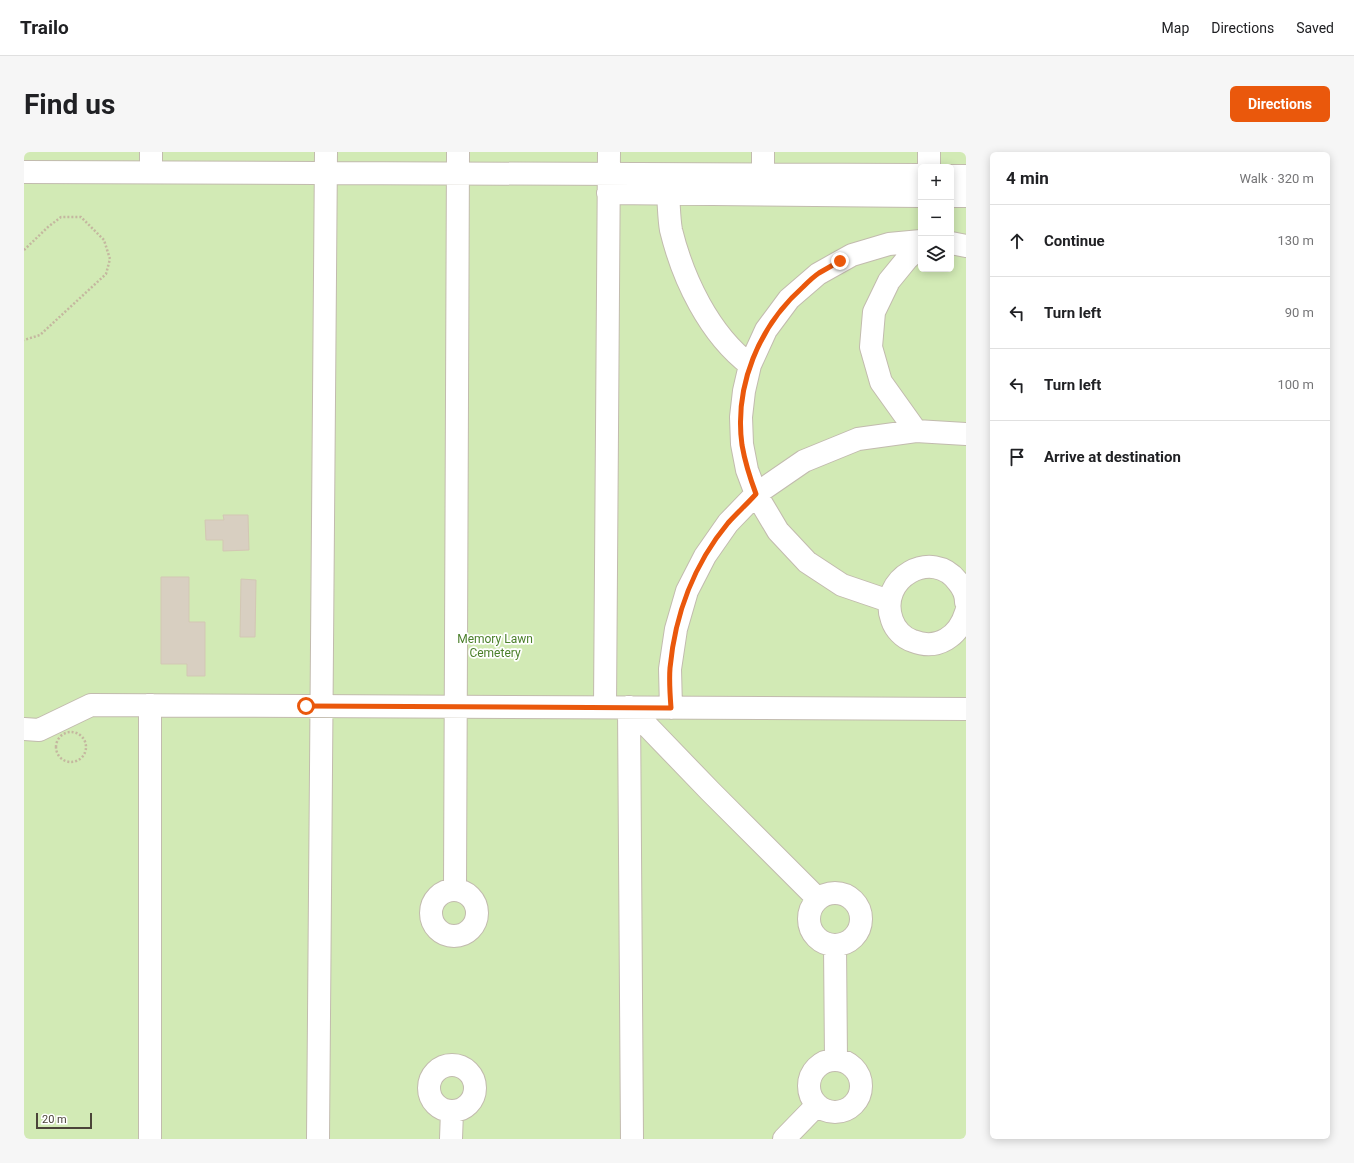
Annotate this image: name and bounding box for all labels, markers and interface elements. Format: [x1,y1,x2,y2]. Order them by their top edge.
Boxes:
text: Trailo [20,16,69,39]
text: Map [1162,20,1189,36]
text: Directions [1211,20,1274,36]
text: Saved [1296,20,1334,36]
button: Directions [1230,86,1330,122]
text: Find us [24,88,115,121]
map controls [918,164,954,272]
button: + [918,164,954,200]
text: 4 min [1006,168,1049,188]
text: Walk · 320 m [1239,171,1314,186]
button: − [918,200,954,236]
icon: ahead [1006,230,1028,252]
text: Continue [1044,232,1105,250]
text: 130 m [1277,233,1314,248]
button: layers [918,236,954,272]
route end [831,252,849,270]
icon: left [1006,302,1028,324]
text: Turn left [1044,304,1101,322]
text: 90 m [1285,305,1314,320]
icon: left [1006,374,1028,396]
text: Turn left [1044,376,1101,394]
text: 100 m [1277,377,1314,392]
icon: arrive [1006,446,1028,468]
text: Arrive at destination [1044,448,1181,466]
park label: Memory Lawn Cemetery [457,632,533,660]
route start [297,697,315,715]
scale bar [36,1111,92,1130]
text: 20 m [42,1113,67,1126]

